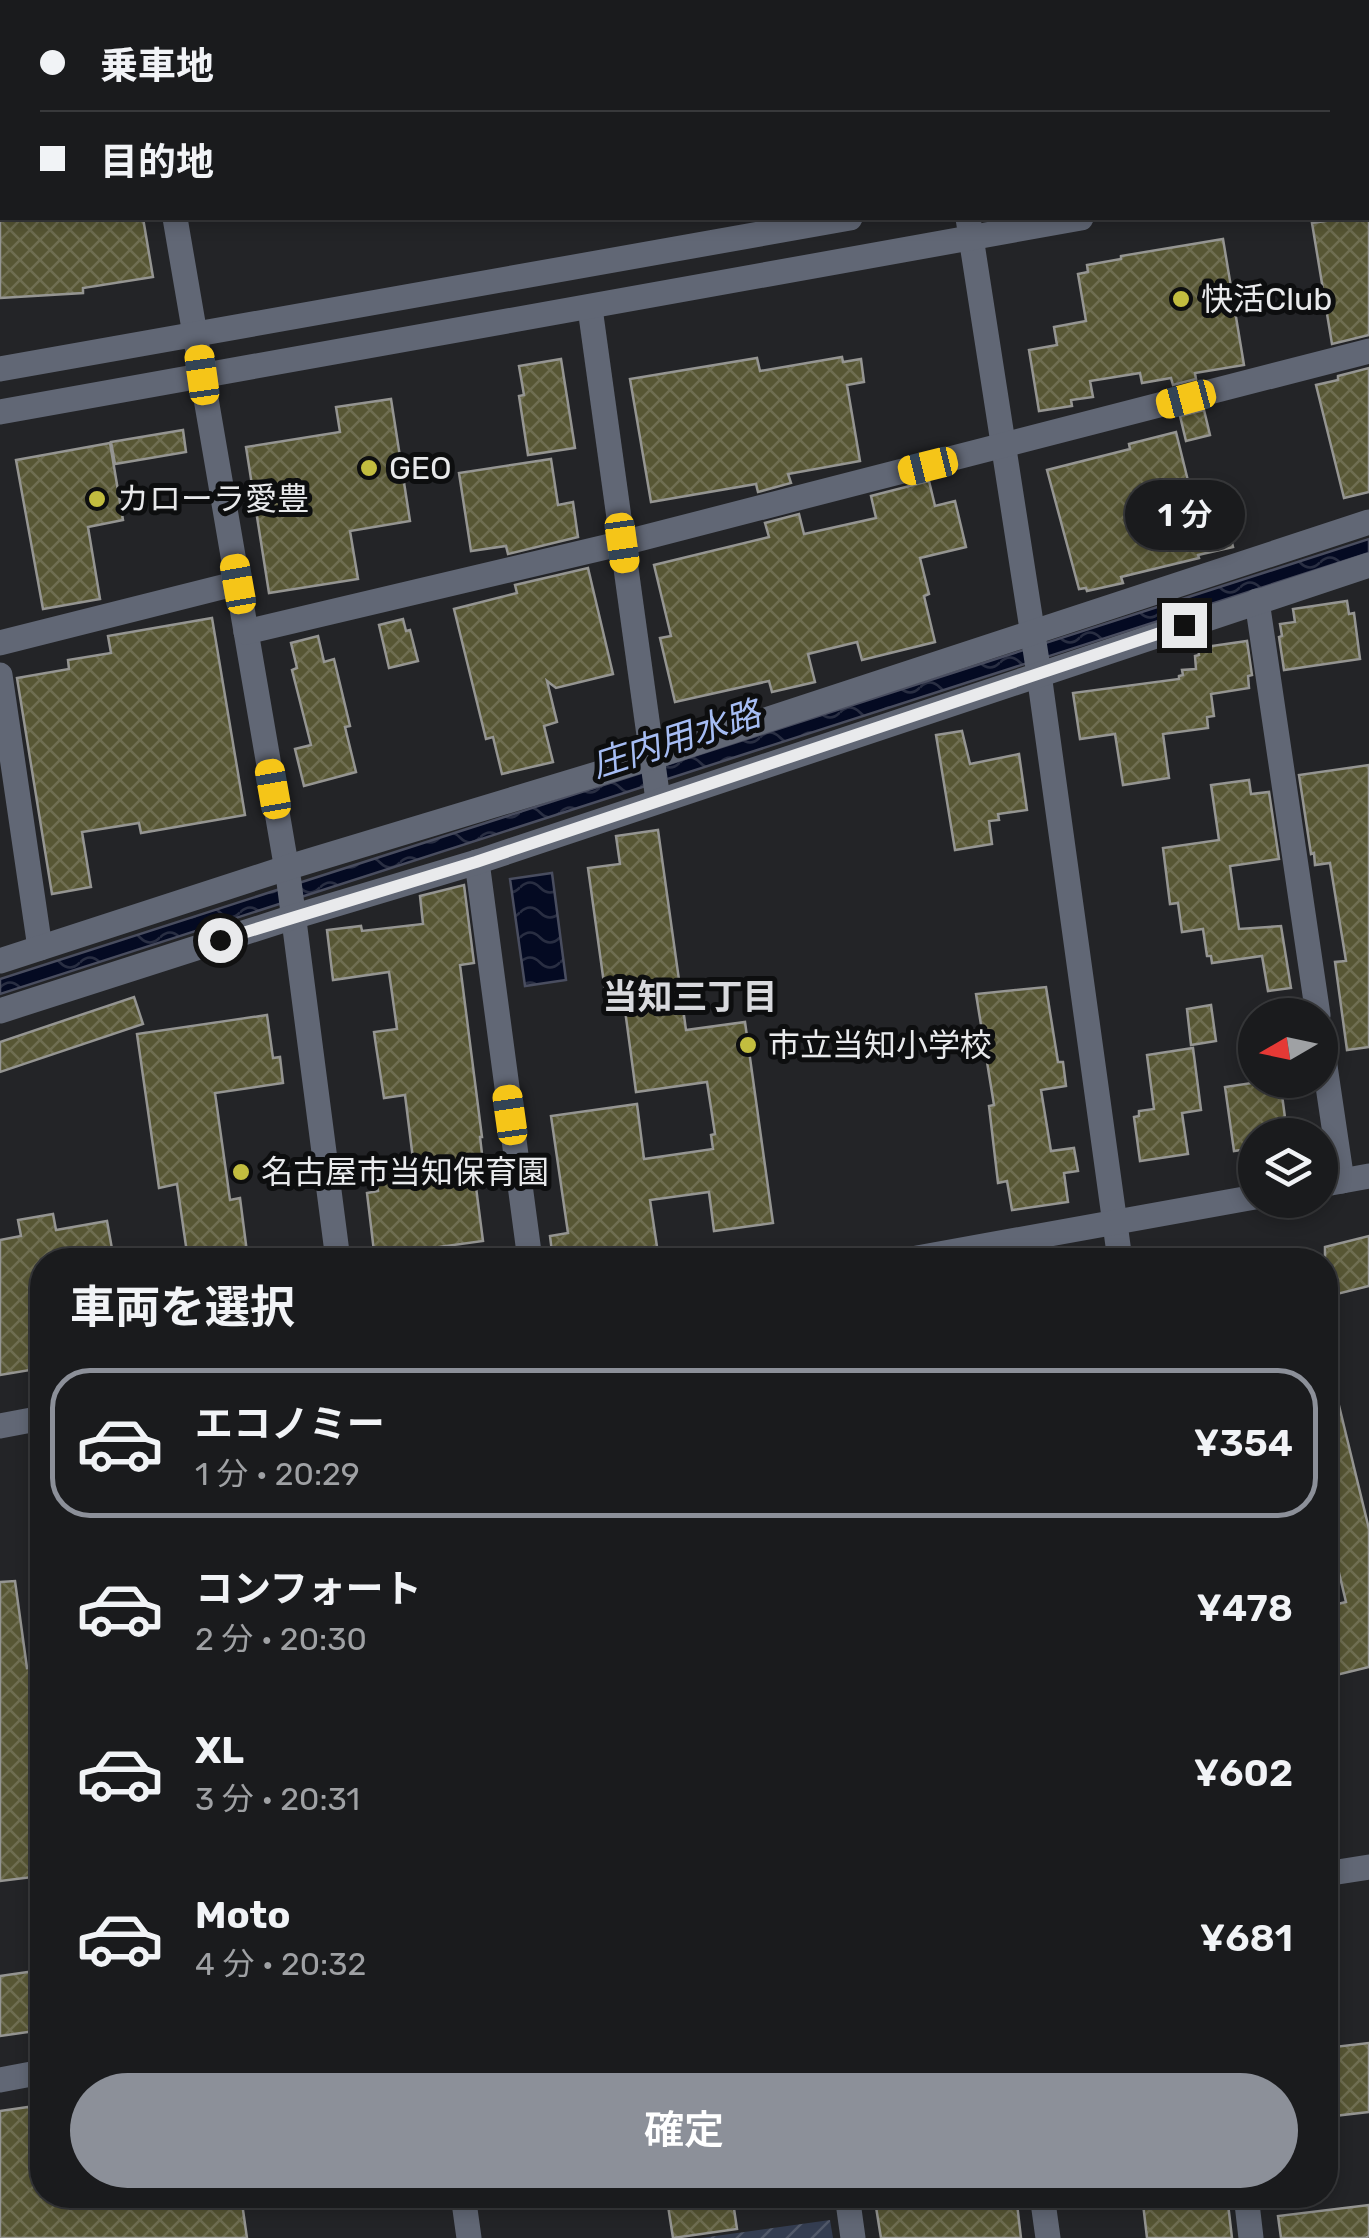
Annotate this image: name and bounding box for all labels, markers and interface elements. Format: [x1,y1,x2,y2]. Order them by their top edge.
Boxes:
text: 乗車地 [100,43,214,89]
text: 目的地 [100,139,214,185]
place label: 快活Club [1201,280,1332,318]
marker: 快活Club [1170,288,1192,310]
car [183,343,221,407]
car [1153,377,1219,421]
car [895,444,961,488]
place label: GEO [389,449,452,487]
marker: GEO [358,457,380,479]
place label: カローラ愛豊 [117,480,309,518]
callout: 1 分 [1124,480,1244,550]
marker: カローラ愛豊 [86,488,108,510]
text: 1 分 [1158,496,1212,534]
car [603,511,641,575]
car [218,552,258,616]
route end [1162,603,1207,648]
water label: 庄内用水路 [586,691,769,786]
car [253,757,293,821]
route start [198,918,243,963]
district label: 当知三丁目 [602,976,778,1018]
north arrow [1238,998,1338,1098]
map controls [1238,998,1338,1218]
place label: 市立当知小学校 [768,1026,992,1064]
marker: 市立当知小学校 [737,1034,759,1056]
car [491,1083,529,1147]
button: layers [1238,1118,1338,1218]
place label: 名古屋市当知保育園 [261,1153,549,1191]
marker: 名古屋市当知保育園 [230,1161,252,1183]
text: 車両を選択 [70,1281,295,1334]
icon: car [75,1398,165,1488]
text: エコノミー [195,1401,385,1447]
text: ¥354 [1194,1420,1293,1466]
text: 1 分 · 20:29 [195,1455,360,1493]
icon: car [75,1563,165,1653]
text: コンフォート [195,1566,422,1612]
text: ¥478 [1197,1585,1293,1631]
text: 2 分 · 20:30 [195,1620,367,1658]
text: XL [195,1727,244,1773]
icon: car [75,1728,165,1818]
text: ¥602 [1194,1750,1293,1796]
text: 3 分 · 20:31 [195,1780,360,1818]
text: Moto [195,1892,291,1938]
icon: car [75,1893,165,1983]
text: ¥681 [1200,1915,1293,1961]
text: 4 分 · 20:32 [195,1945,366,1983]
button: 確定 [70,2073,1298,2188]

